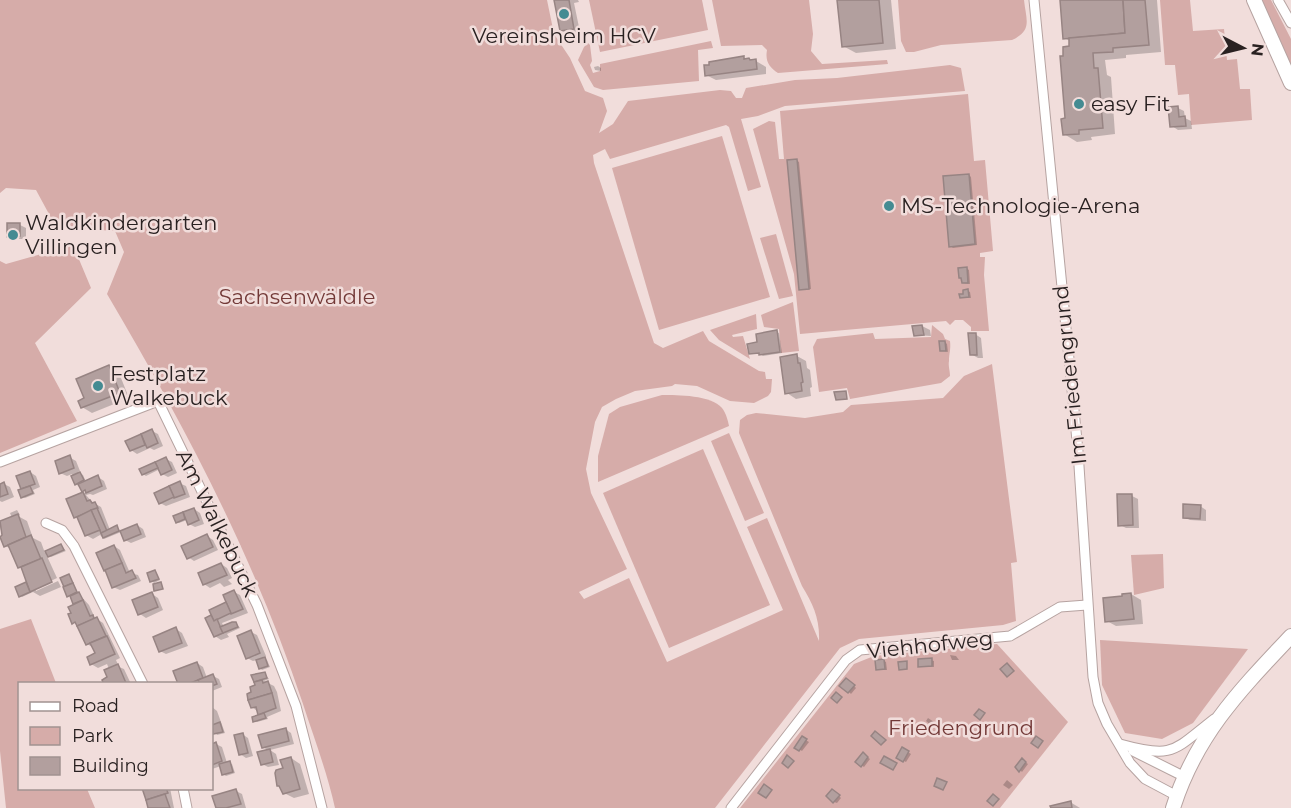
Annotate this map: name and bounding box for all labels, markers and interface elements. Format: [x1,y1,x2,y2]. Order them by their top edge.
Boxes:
marker: Vereinsheim HCV [557,7,571,21]
north arrow [1213,18,1273,78]
place label: Vereinsheim HCV [472,23,656,48]
text: N [1247,42,1268,57]
place label: easy Fit [1091,91,1170,116]
marker: easy Fit [1072,97,1086,111]
place label: MS-Technologie-Arena [901,193,1140,218]
marker: MS-Technologie-Arena [882,199,896,213]
place label: Waldkindergarten Villingen [25,210,217,259]
marker: Waldkindergarten Villingen [6,228,20,242]
park label: Sachsenwäldle [219,284,375,309]
street label: Im Friedengrund [1048,284,1091,466]
place label: Festplatz Walkebuck [110,361,228,410]
marker: Festplatz Walkebuck [91,379,105,393]
street label: Am Walkebuck [171,445,264,601]
street label: Viehhofweg [866,625,994,664]
legend [18,682,213,790]
text: Road [72,695,119,717]
park label: Friedengrund [888,715,1034,740]
text: Park [72,725,113,747]
text: Building [72,755,149,777]

